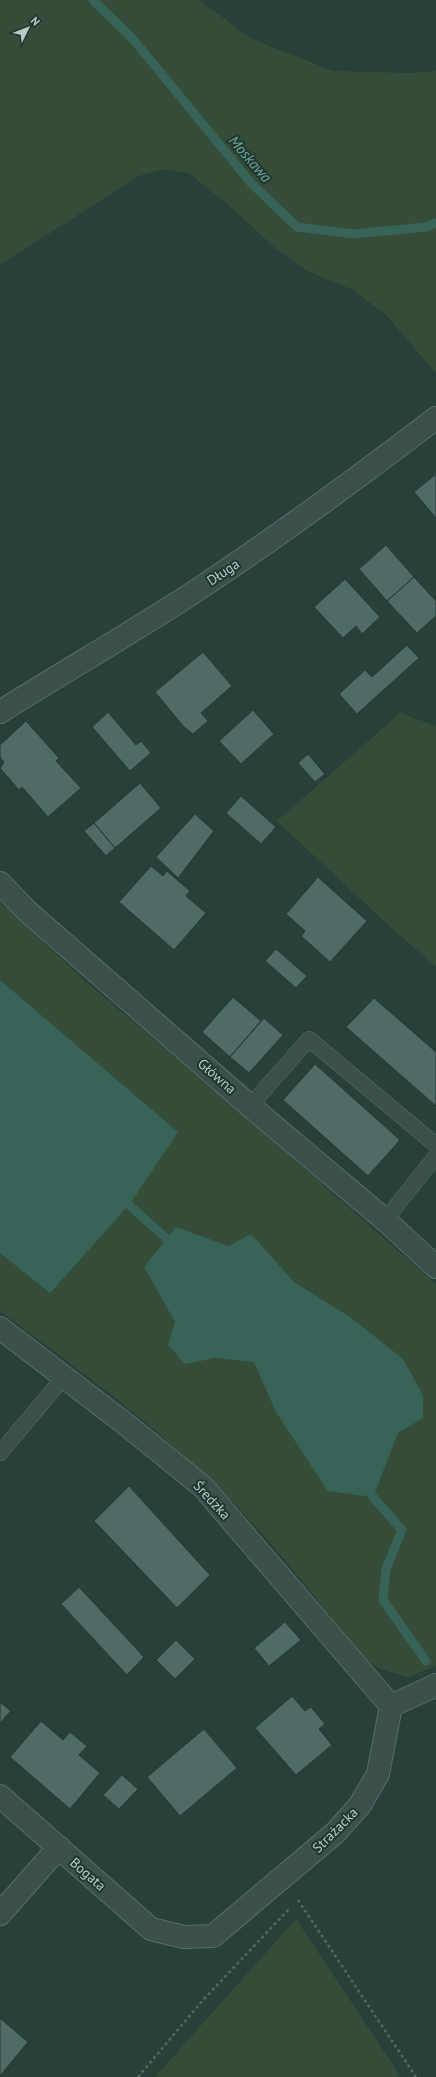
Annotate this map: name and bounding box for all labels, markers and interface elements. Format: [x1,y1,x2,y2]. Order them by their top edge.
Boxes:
north arrow [8,8,48,48]
text: N [28,14,43,29]
water label: Moskawa [225,131,276,187]
street label: Długa [203,555,243,589]
street label: Główna [194,1054,240,1098]
street label: Średzka [189,1477,235,1523]
street label: Strażacka [308,1803,362,1857]
street label: Bogata [66,1853,110,1895]

